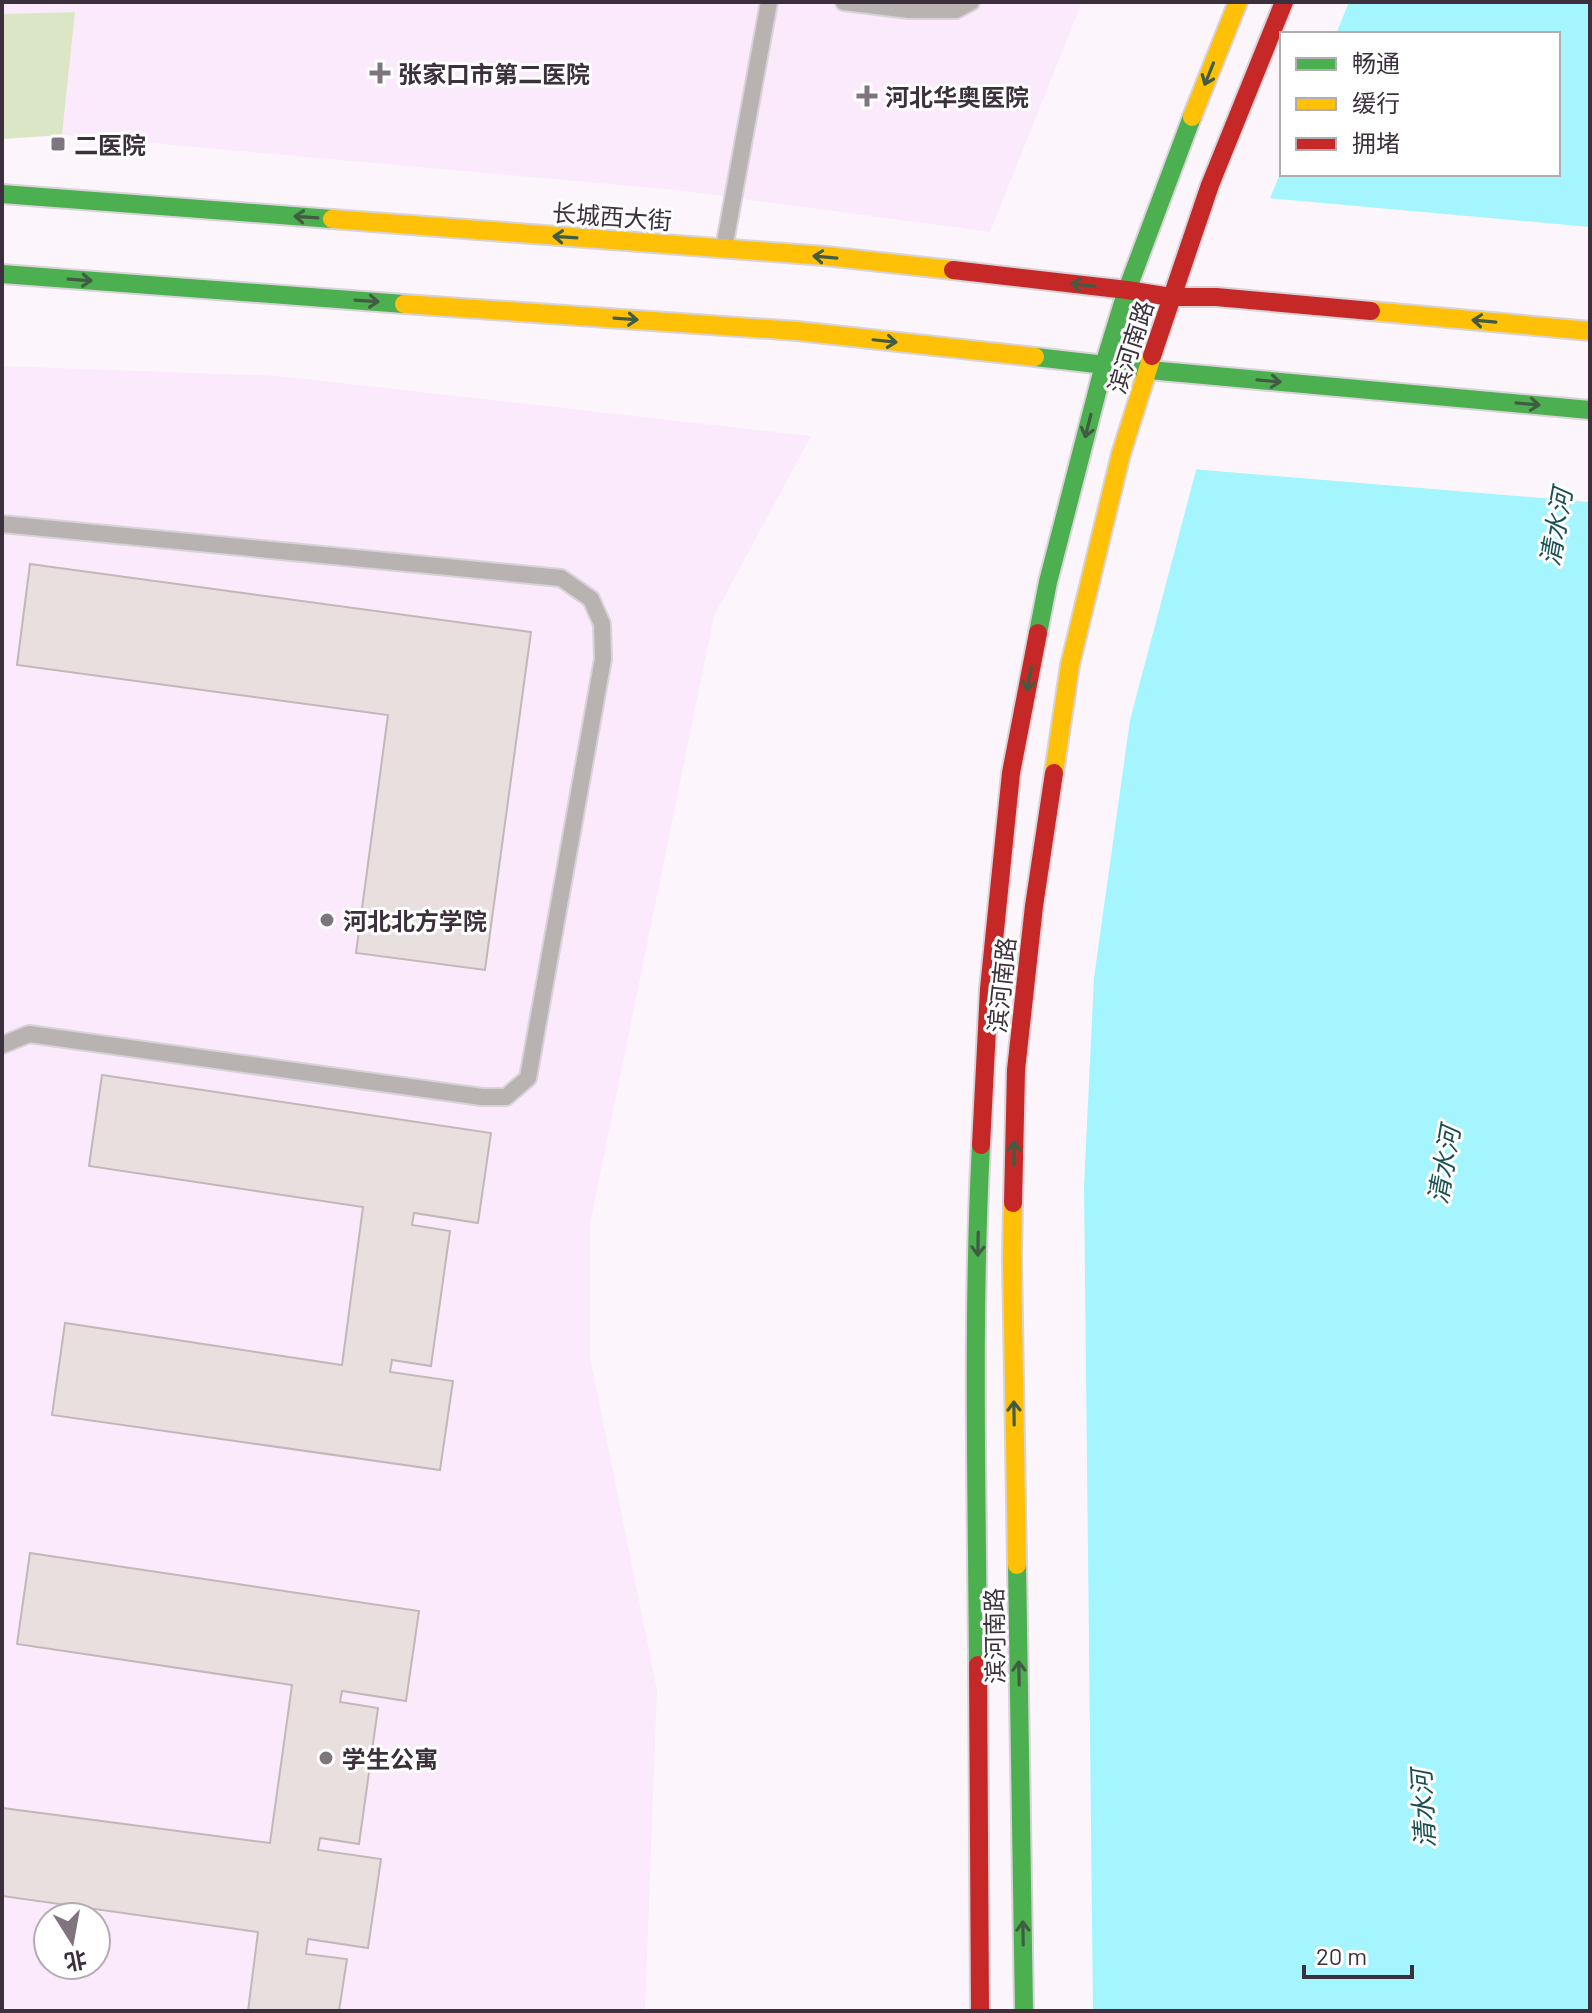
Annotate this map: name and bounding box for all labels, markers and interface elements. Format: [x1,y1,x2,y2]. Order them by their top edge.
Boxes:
legend [1280,32,1560,176]
text: 畅通 [1352,48,1400,77]
place label: 张家口市第二医院 [398,59,590,88]
one-way arrow [1201,61,1215,86]
marker: 张家口市第二医院 [369,62,391,84]
place label: 河北华奥医院 [885,82,1029,111]
marker: 河北华奥医院 [856,85,878,107]
text: 缓行 [1352,88,1400,117]
text: 拥堵 [1352,128,1400,157]
place label: 二医院 [74,130,146,159]
marker: 二医院 [49,135,67,153]
street label: 长城西大街 [551,197,673,235]
one-way arrow [293,209,320,224]
one-way arrow [552,229,579,244]
one-way arrow [812,249,839,264]
one-way arrow [66,273,93,288]
one-way arrow [1070,278,1097,293]
one-way arrow [353,294,380,309]
street label: 滨河南路 [1101,297,1159,397]
one-way arrow [612,312,639,327]
one-way arrow [1471,314,1498,329]
one-way arrow [871,333,898,348]
one-way arrow [1255,373,1282,388]
one-way arrow [1514,397,1541,412]
one-way arrow [1080,412,1095,438]
water label: 清水河 [1533,481,1578,568]
one-way arrow [1021,666,1036,691]
place label: 河北北方学院 [343,906,487,935]
marker: 河北北方学院 [318,911,336,929]
street label: 滨河南路 [982,936,1020,1034]
water label: 清水河 [1421,1119,1466,1206]
one-way arrow [1007,1140,1022,1167]
one-way arrow [970,1230,986,1257]
one-way arrow [1007,1400,1022,1427]
street label: 滨河南路 [979,1588,1009,1684]
one-way arrow [1011,1660,1027,1687]
place label: 学生公寓 [342,1744,438,1773]
marker: 学生公寓 [317,1749,335,1767]
water label: 清水河 [1404,1764,1440,1849]
north arrow [32,1901,112,1981]
one-way arrow [1015,1920,1031,1947]
scale bar [1304,1929,1412,1979]
text: 20 m [1316,1941,1367,1970]
text: 北 [63,1947,89,1976]

